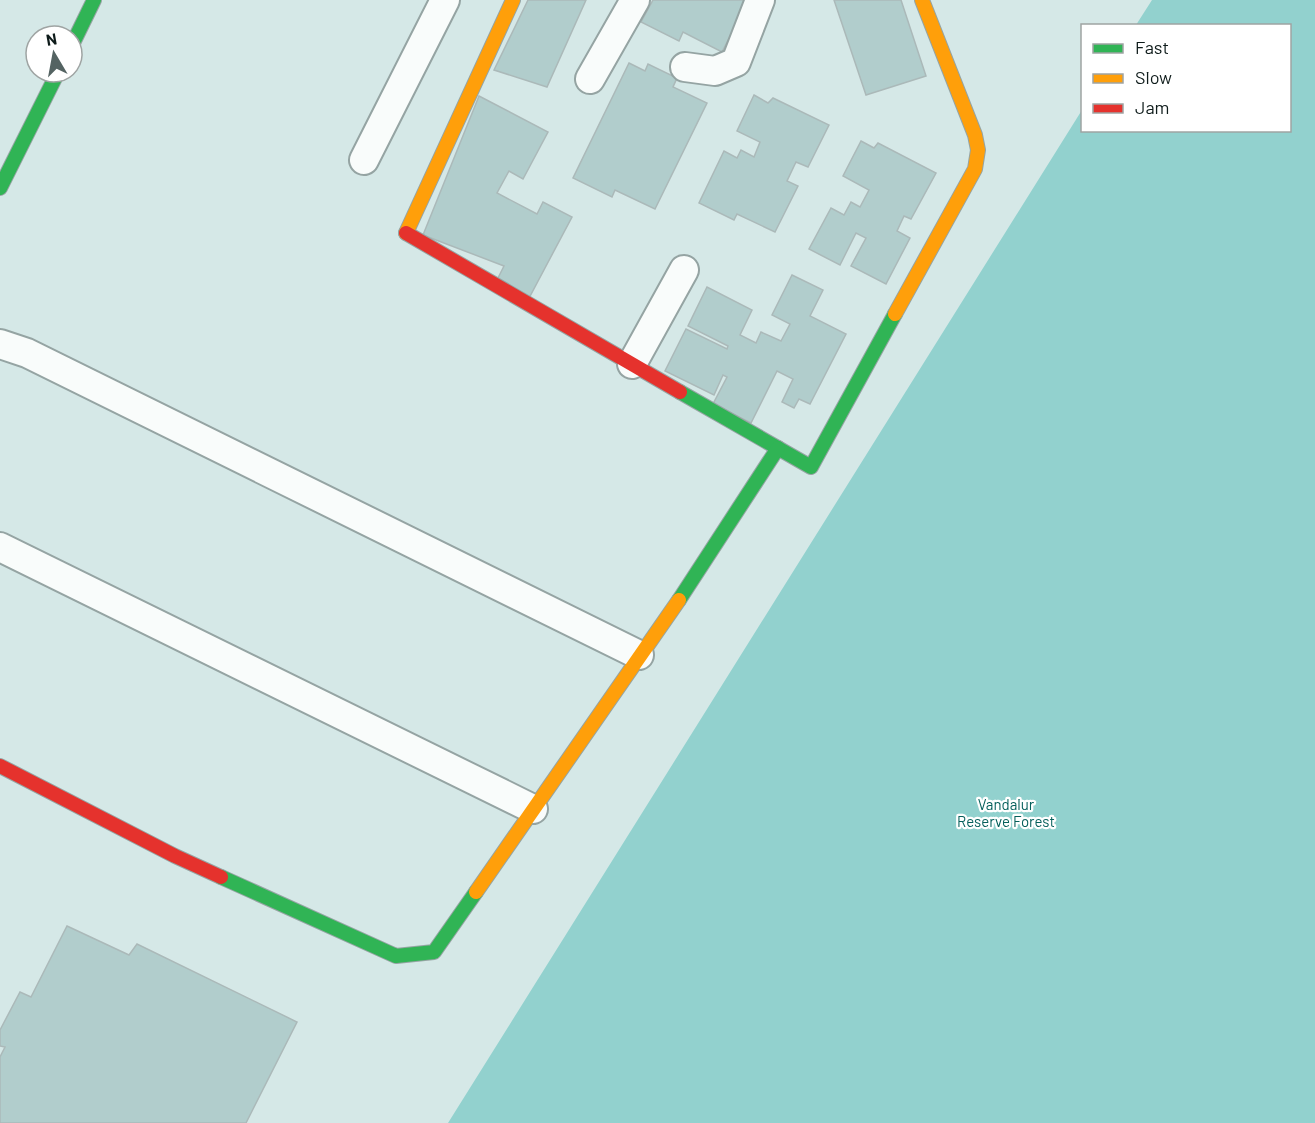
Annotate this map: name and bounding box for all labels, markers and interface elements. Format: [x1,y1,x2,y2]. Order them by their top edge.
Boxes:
north arrow [24,24,84,84]
legend [1081,24,1291,132]
text: N [44,28,58,49]
text: Fast [1135,36,1169,58]
text: Slow [1135,66,1172,88]
text: Jam [1135,96,1169,118]
park label: Vandalur Reserve Forest [957,795,1055,830]

